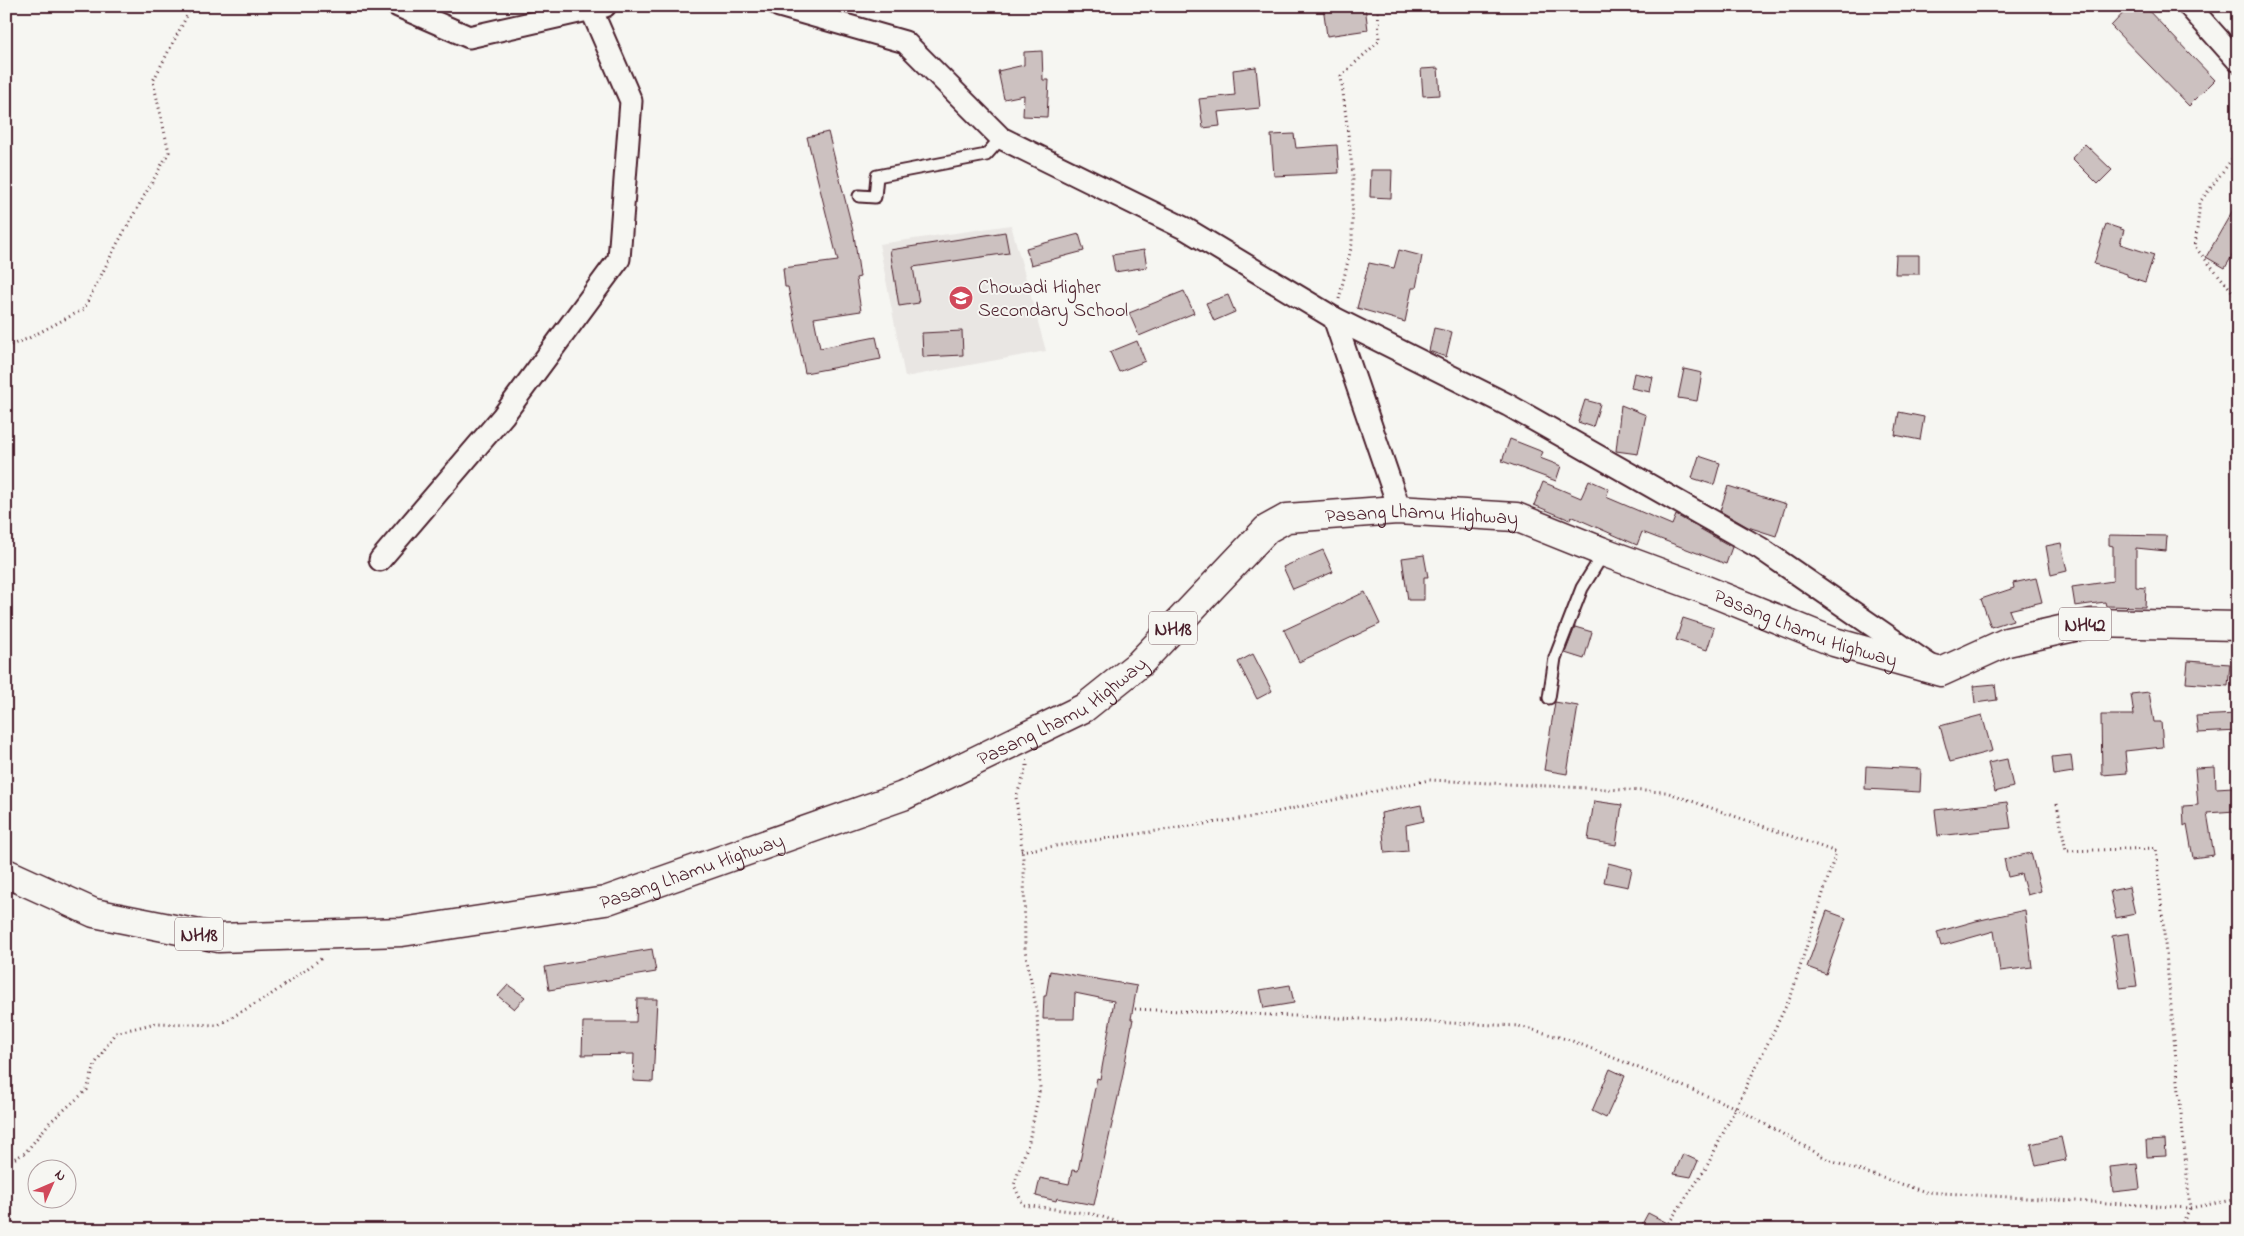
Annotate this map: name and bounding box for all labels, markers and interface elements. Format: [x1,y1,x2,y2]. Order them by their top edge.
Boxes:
place label: Chowadi Higher Secondary School [978,274,1128,326]
school or university icon: Chowadi Higher Secondary School [948,285,974,311]
street label: Pasang Lhamu Highway [1324,498,1519,534]
street label: Pasang Lhamu Highway [1709,583,1900,676]
road number: NH42 [2059,608,2111,640]
road number: NH18 [1149,612,1197,644]
street label: Pasang Lhamu Highway [973,652,1155,775]
street label: Pasang Lhamu Highway [598,827,788,919]
road number: NH18 [175,918,223,951]
north arrow [28,1158,78,1208]
text: N [49,1165,71,1187]

